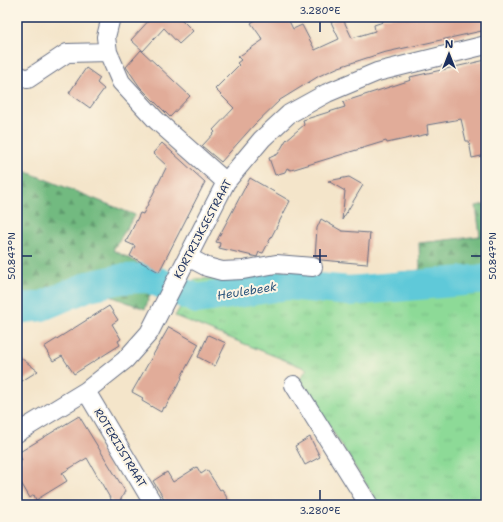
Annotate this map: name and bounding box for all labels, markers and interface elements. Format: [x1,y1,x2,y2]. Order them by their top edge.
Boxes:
text: 3.280°E [299,4,341,17]
north arrow [429,34,469,74]
text: N [445,37,454,52]
street label: KORTRIJKSESTRAAT [170,177,236,281]
text: 50.847°N [5,232,18,280]
text: 50.847°N [486,232,499,280]
water label: Heulebeek [216,278,278,304]
street label: ROTERIJSTRAAT [90,405,150,491]
text: 3.280°E [299,504,341,517]

